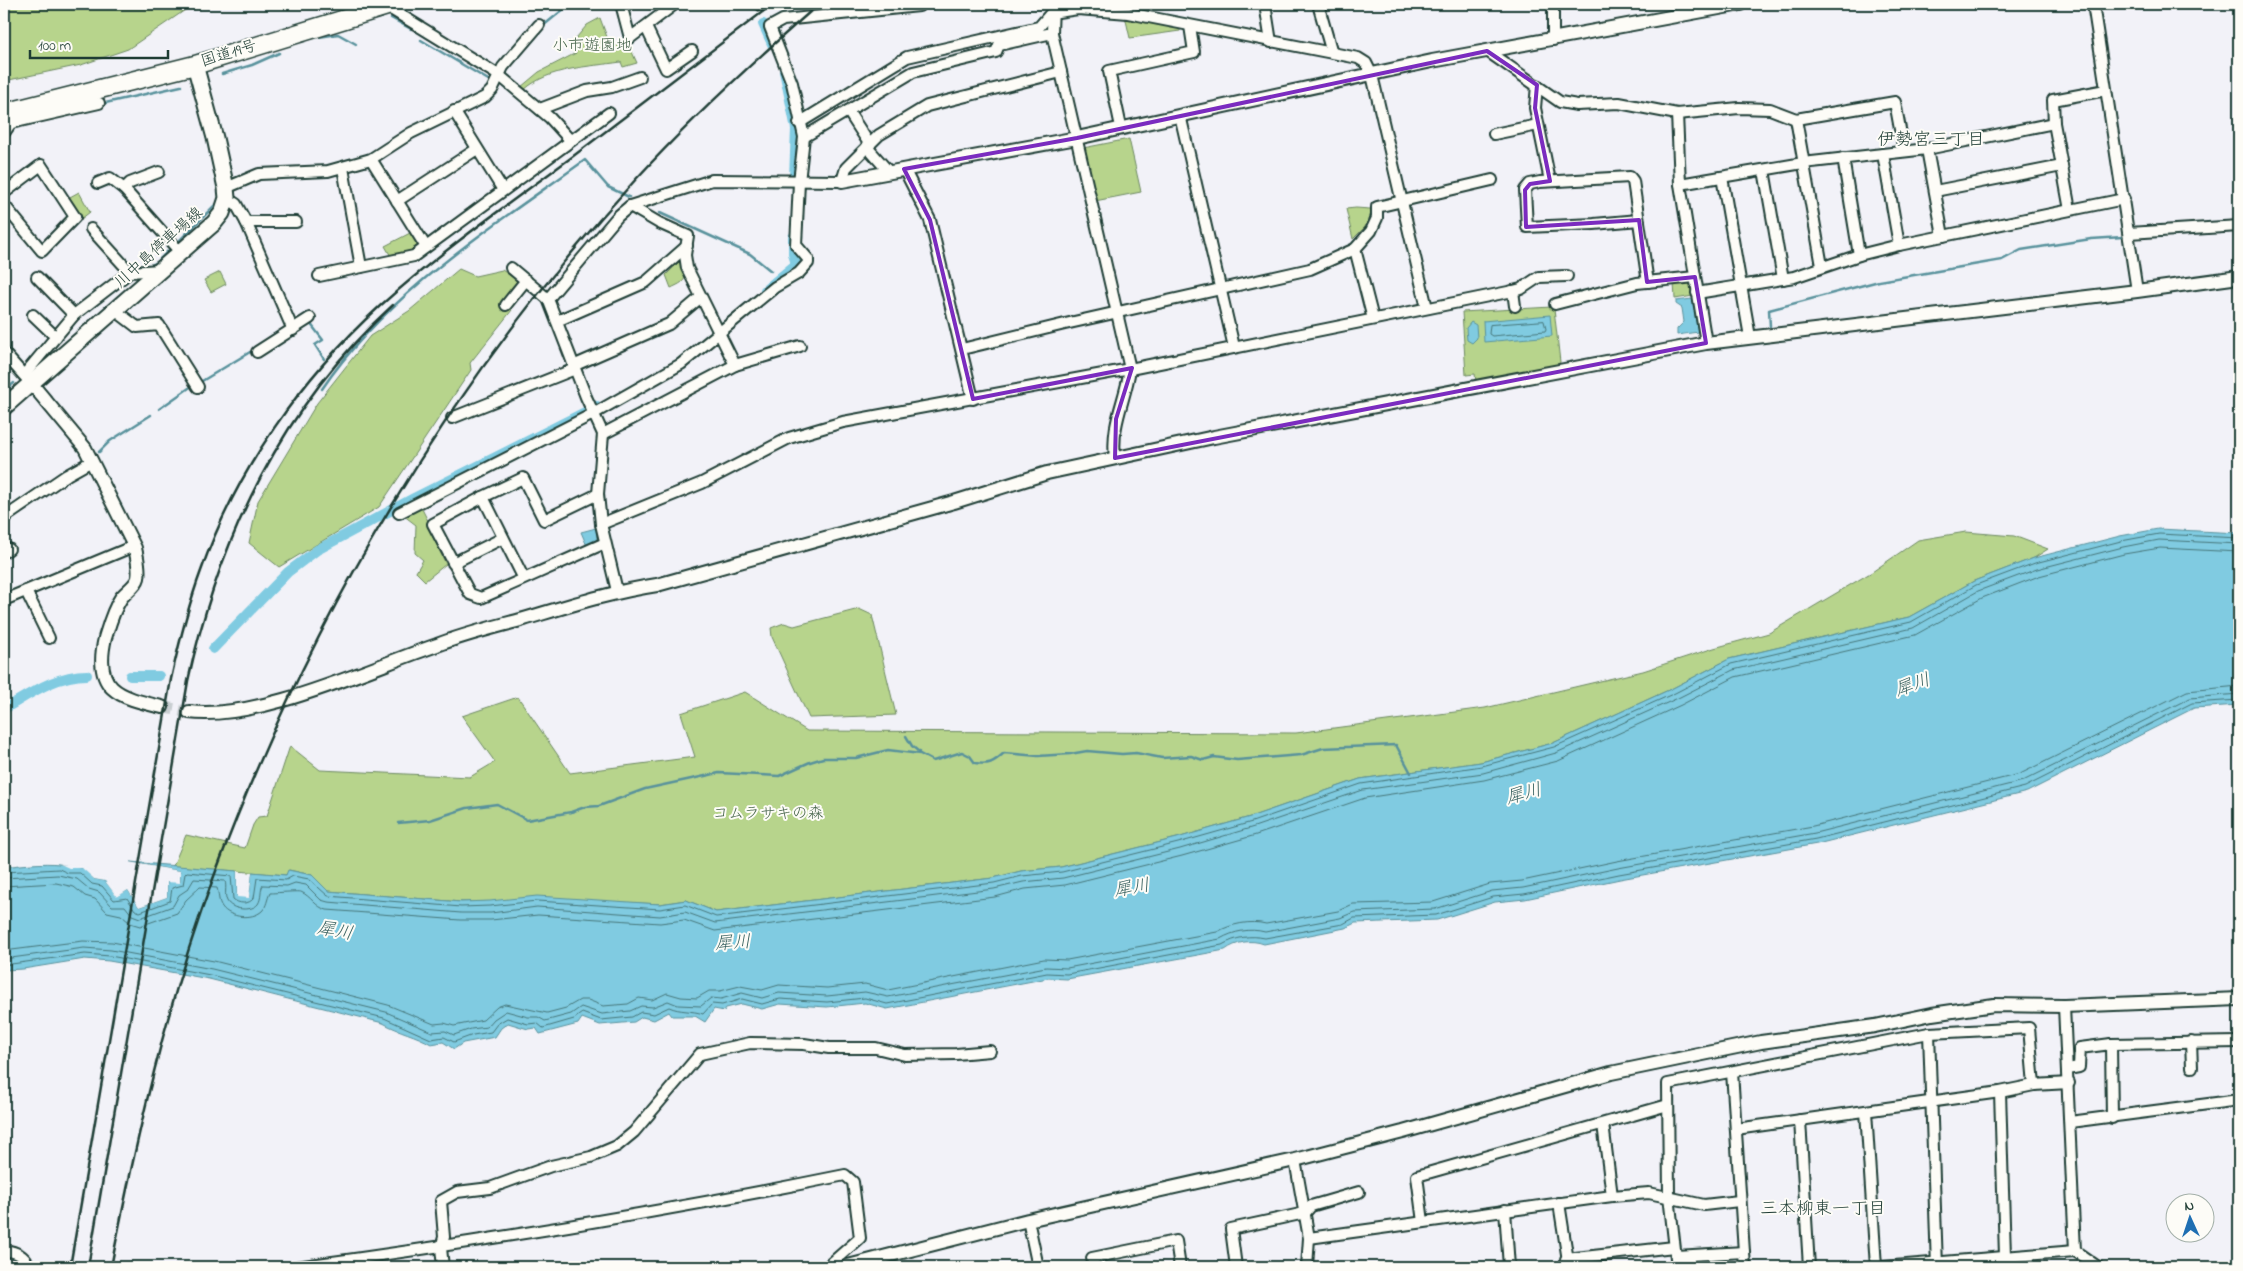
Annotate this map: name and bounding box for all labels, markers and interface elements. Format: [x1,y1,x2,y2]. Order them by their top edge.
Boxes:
scale bar [30,28,168,60]
street label: 国道19号 [198,34,260,74]
park label: 小市遊園地 [552,34,632,58]
text: 100 m [38,35,71,57]
district label: 伊勢宮三丁目 [1877,128,1985,154]
street label: 川中島停車場線 [109,202,209,294]
water label: 犀川 [1892,668,1934,704]
water label: 犀川 [1503,778,1545,812]
park label: コムラサキの森 [712,802,824,826]
water label: 犀川 [1112,873,1152,905]
water label: 犀川 [315,916,355,948]
water label: 犀川 [714,930,752,958]
north arrow [2166,1194,2216,1244]
text: N [2184,1196,2195,1217]
district label: 三本柳東一丁目 [1760,1197,1886,1223]

